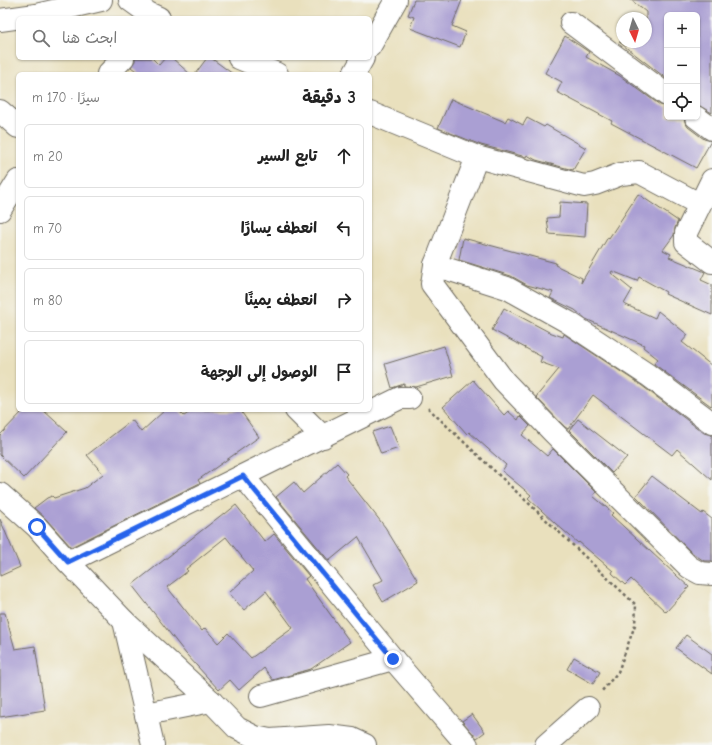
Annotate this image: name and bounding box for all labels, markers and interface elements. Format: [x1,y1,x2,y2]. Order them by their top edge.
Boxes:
north arrow [616,12,652,48]
map controls [664,12,700,120]
button: + [664,12,700,48]
search box [16,16,372,60]
icon: search [30,27,52,49]
text: ابحث هنا [62,29,117,47]
button: − [664,48,700,84]
button: locate [664,84,700,120]
text: 3 دقيقة [302,88,356,107]
text: سيرًا · 170 m [32,90,100,105]
icon: ahead [333,145,355,167]
text: تابع السير [258,147,317,165]
text: 20 m [33,149,63,164]
icon: left [333,217,355,239]
text: انعطف يسارًا [241,219,317,237]
text: 70 m [33,221,62,236]
icon: right [333,289,355,311]
text: انعطف يمينًا [245,291,317,309]
text: 80 m [33,293,63,308]
icon: arrive [333,361,355,383]
text: الوصول إلى الوجهة [201,363,317,381]
route start [28,518,46,536]
route end [384,650,402,668]

